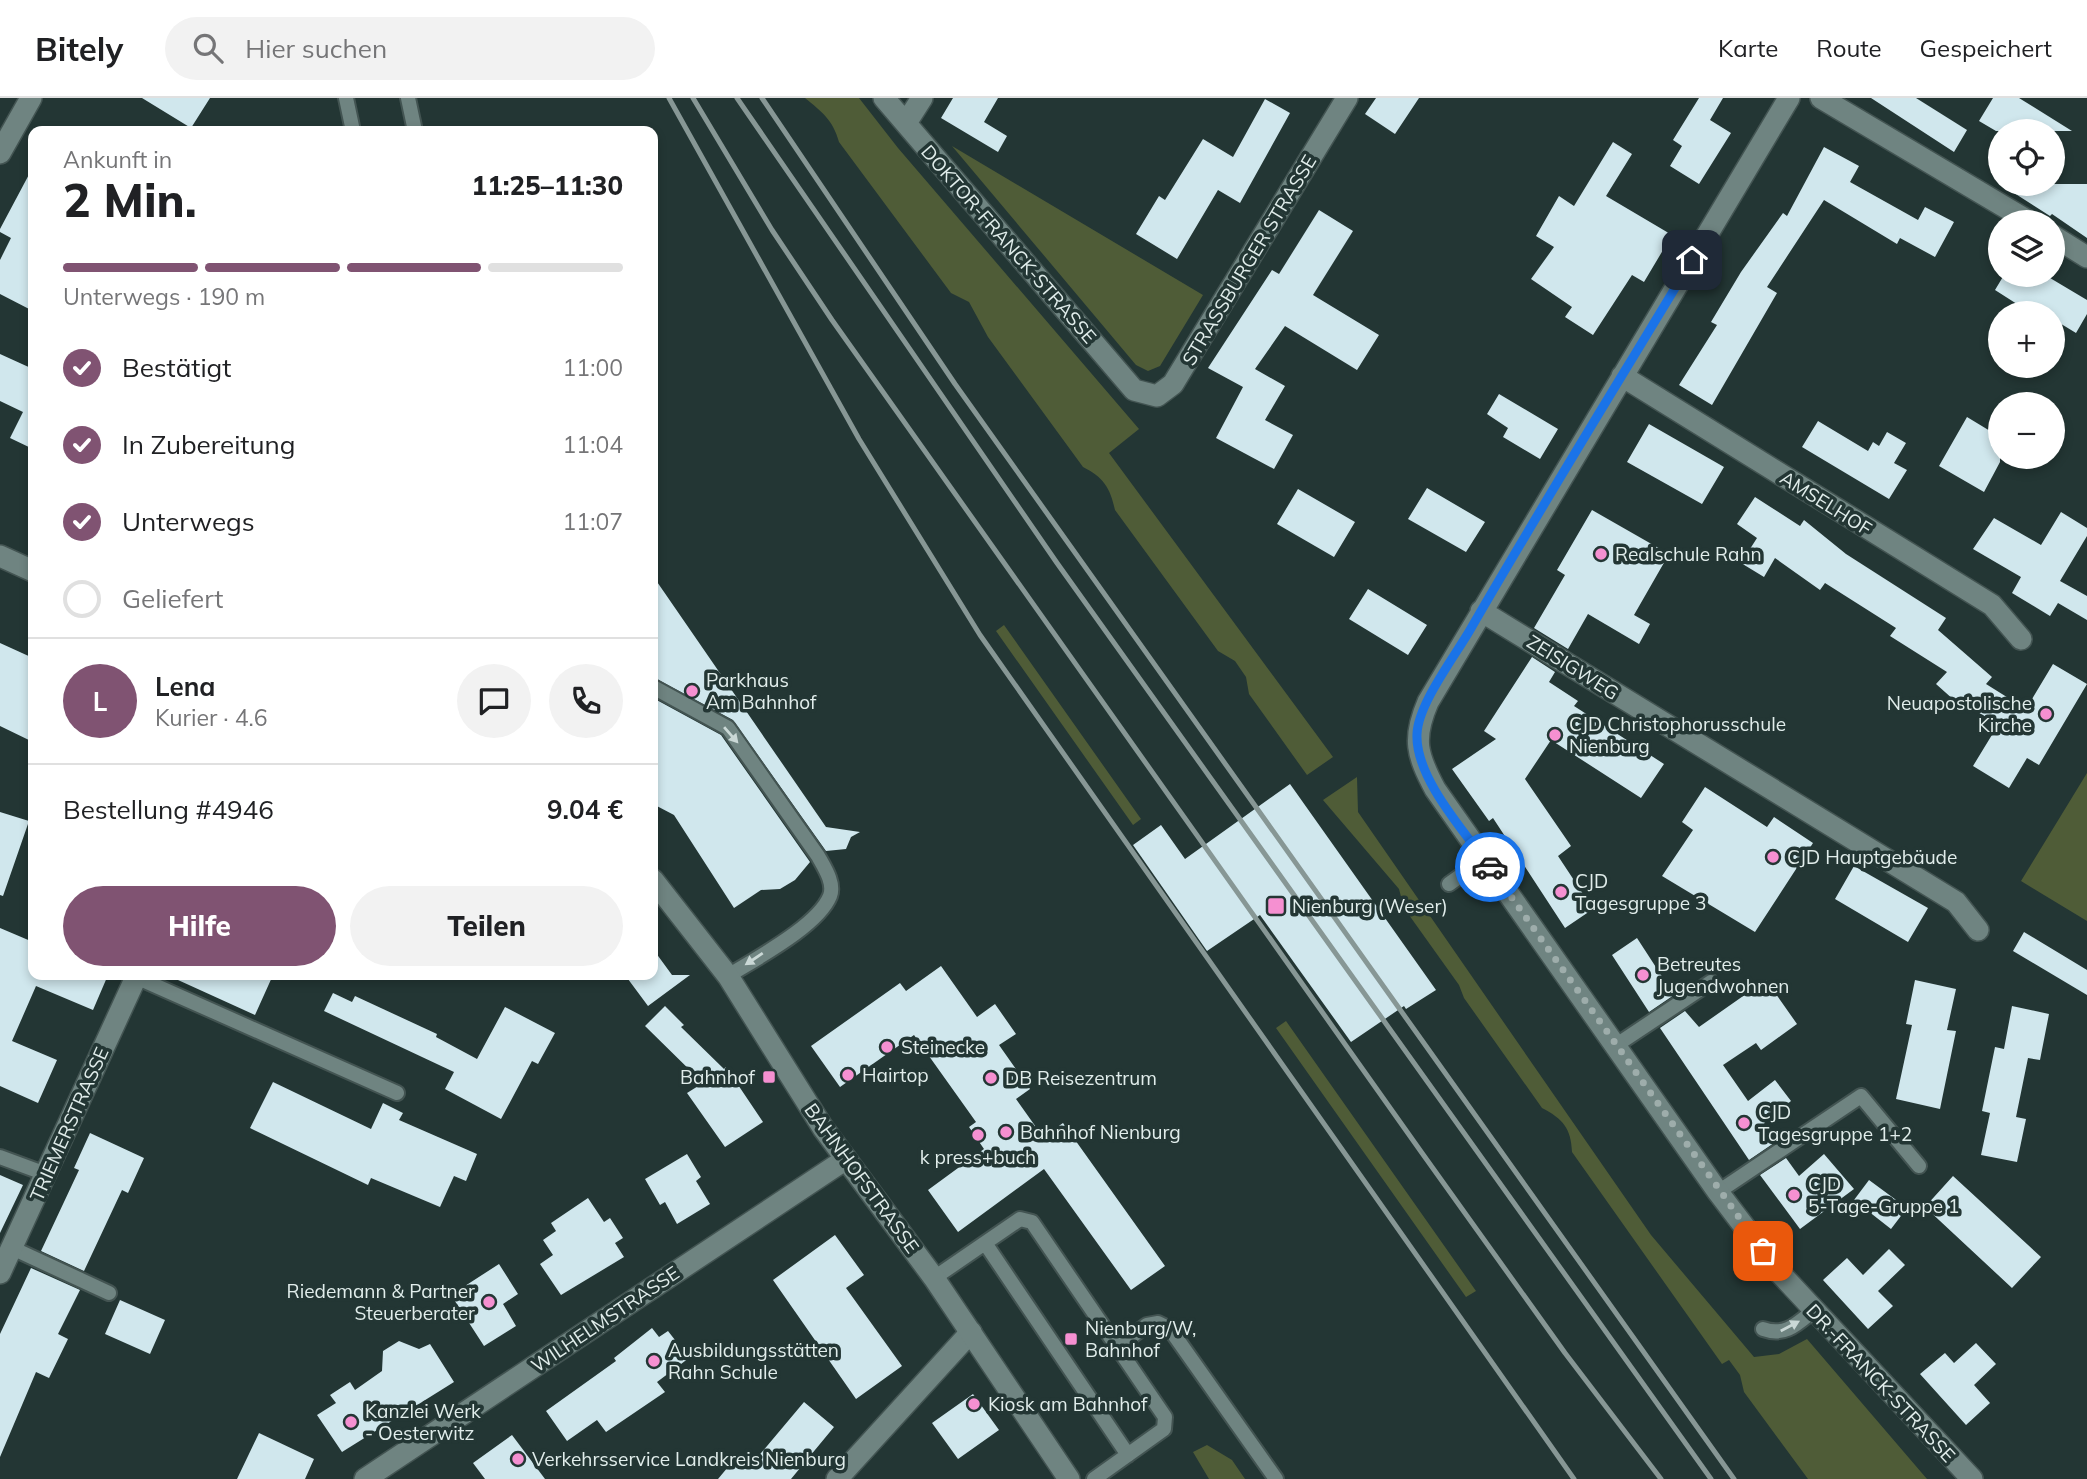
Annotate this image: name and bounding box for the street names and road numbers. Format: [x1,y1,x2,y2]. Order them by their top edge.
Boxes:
street label: DOKTOR-FRANCK-STRASSE [916,140,1102,348]
street label: STRASSBURGER STRASSE [1177,150,1321,370]
street label: AMSELHOF [1776,465,1877,541]
street label: ZEISIGWEG [1523,629,1623,705]
street label: TRIEMERSTRASSE [24,1043,114,1205]
street label: BAHNHOFSTRASSE [800,1098,924,1258]
street label: WILHELMSTRASSE [526,1261,684,1377]
street label: DR.-FRANCK-STRASSE [1801,1299,1961,1467]

